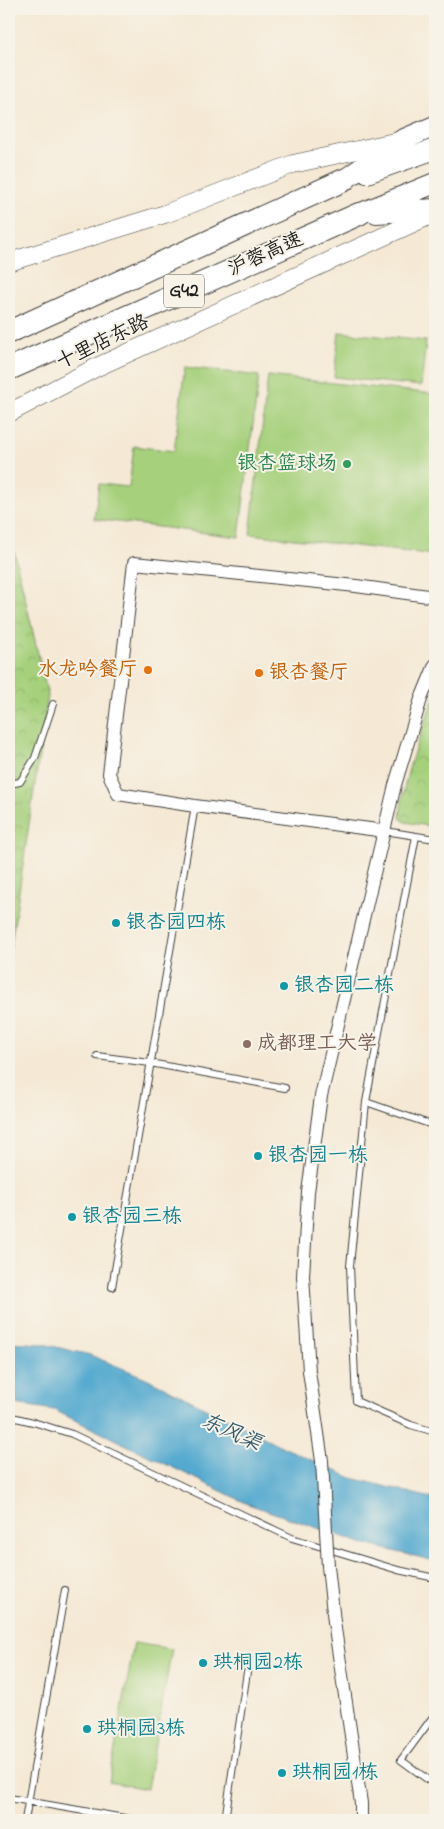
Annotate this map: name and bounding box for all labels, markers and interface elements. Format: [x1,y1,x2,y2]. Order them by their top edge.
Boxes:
street label: 沪蓉高速 [224,225,308,285]
road number: G42 [164,274,204,308]
street label: 十里店东路 [52,308,155,378]
place label: 银杏篮球场 [237,450,337,479]
marker: 银杏篮球场 [341,458,353,470]
place label: 水龙吟餐厅 [38,656,138,685]
place label: 银杏餐厅 [269,659,349,688]
marker: 水龙吟餐厅 [142,664,154,676]
marker: 银杏餐厅 [253,667,265,679]
place label: 银杏园四栋 [126,909,226,938]
marker: 银杏园四栋 [110,917,122,929]
place label: 银杏园二栋 [294,972,394,1001]
marker: 银杏园二栋 [278,980,290,992]
place label: 成都理工大学 [257,1030,377,1059]
marker: 成都理工大学 [241,1038,253,1050]
place label: 银杏园一栋 [268,1142,368,1171]
marker: 银杏园一栋 [252,1150,264,1162]
place label: 银杏园三栋 [82,1203,182,1232]
marker: 银杏园三栋 [66,1211,78,1223]
water label: 东风渠 [196,1406,268,1460]
place label: 珙桐园2栋 [213,1649,303,1678]
marker: 珙桐园2栋 [197,1657,209,1669]
place label: 珙桐园3栋 [97,1715,185,1744]
marker: 珙桐园3栋 [81,1723,93,1735]
place label: 珙桐园1栋 [292,1759,378,1788]
marker: 珙桐园1栋 [276,1767,288,1779]

